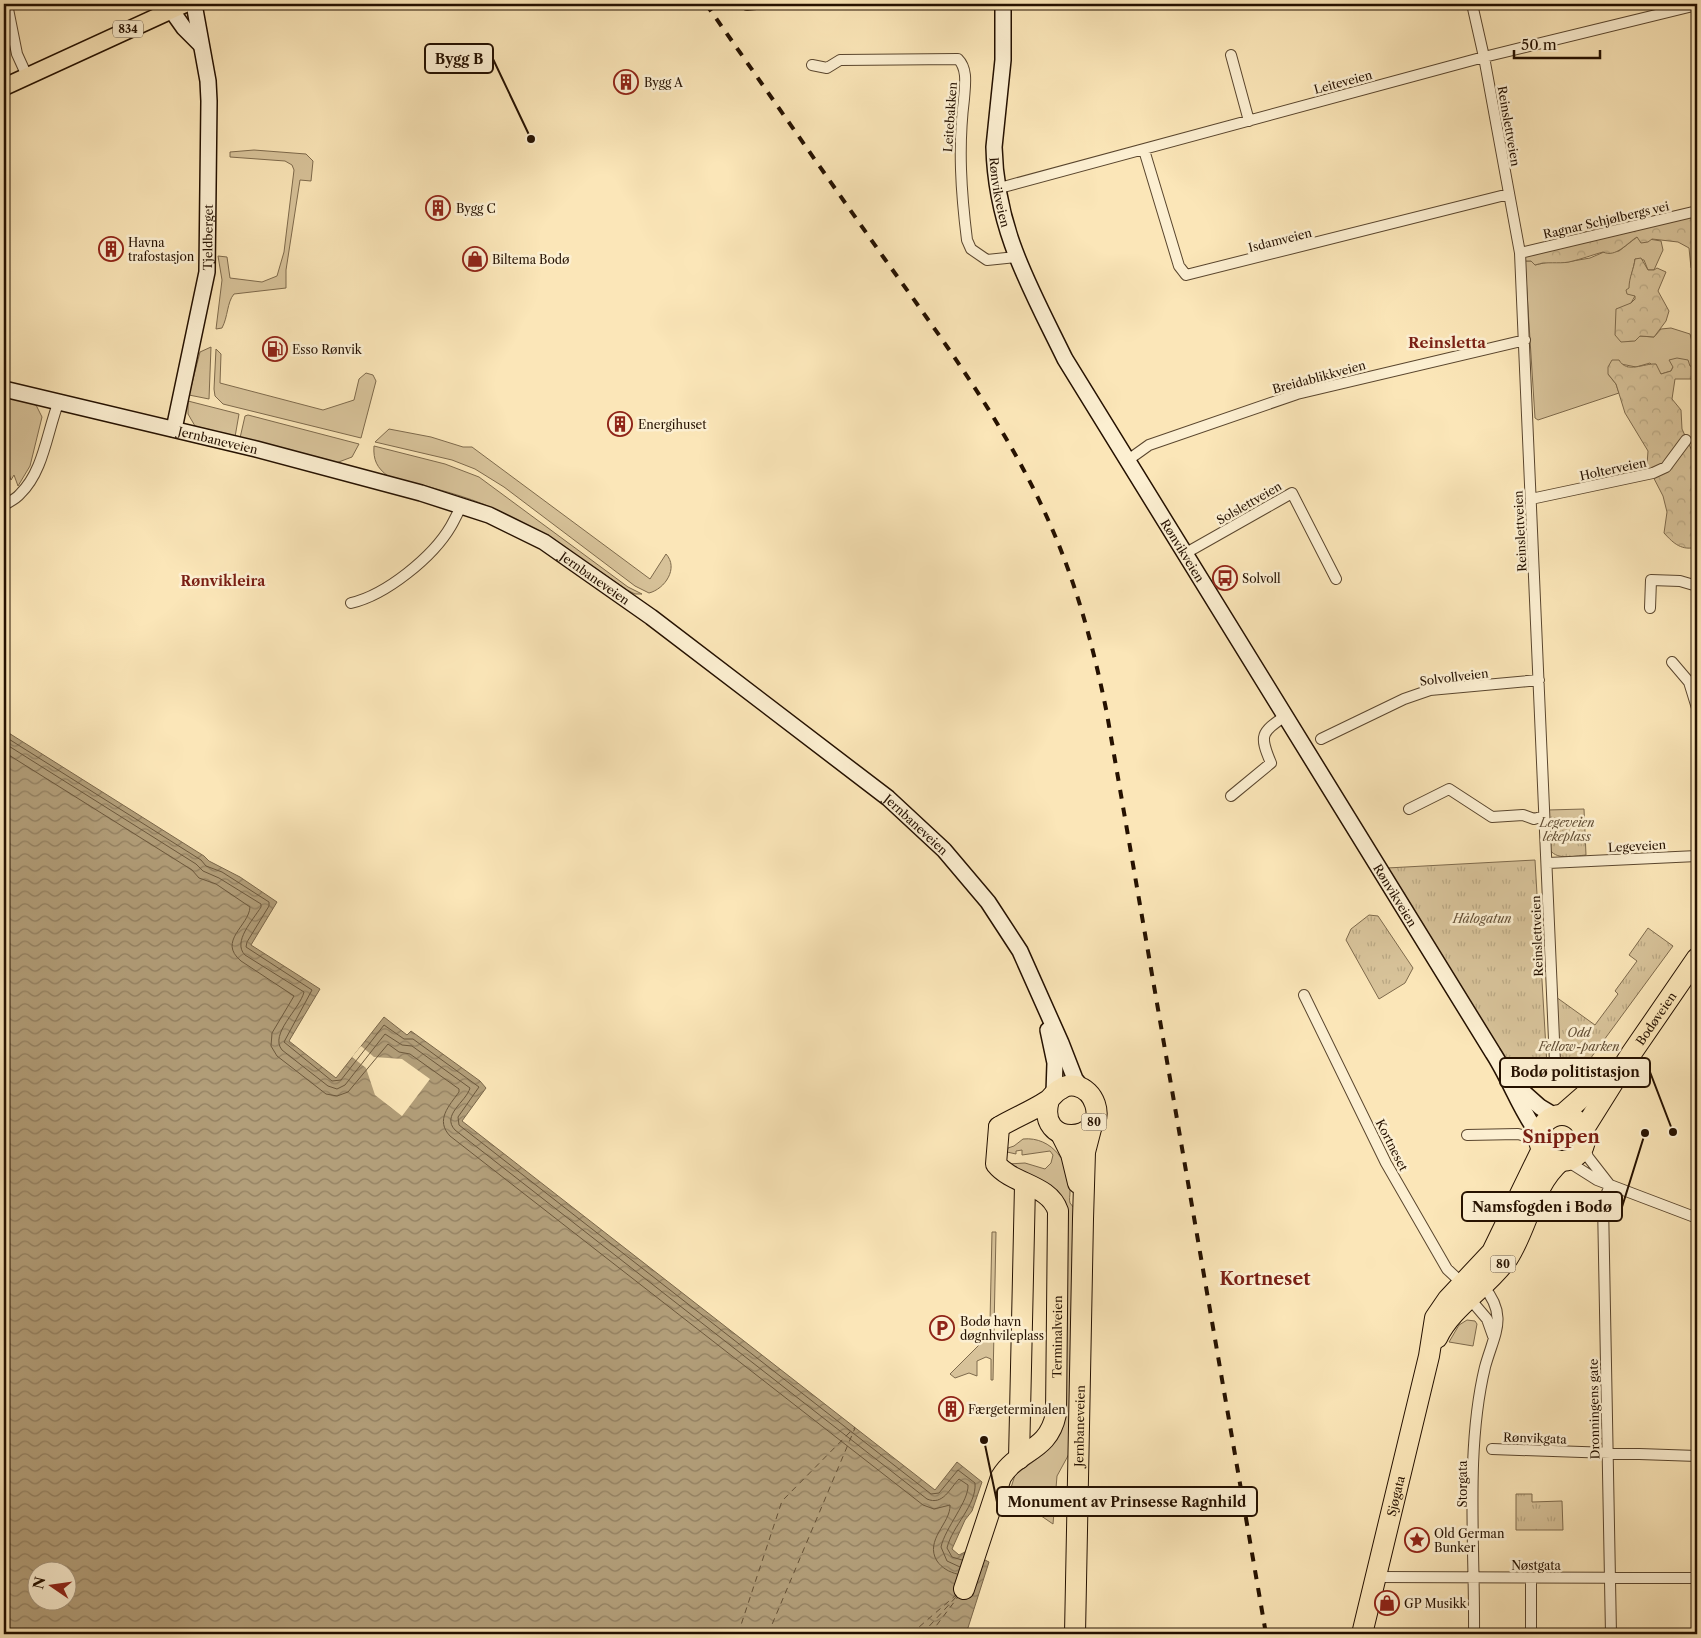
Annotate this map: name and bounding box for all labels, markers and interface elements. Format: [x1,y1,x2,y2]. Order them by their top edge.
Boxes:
road number: 834 [113,20,143,38]
scale bar [1514,28,1600,60]
text: 50 m [1521,35,1557,54]
callout: Bygg B [425,44,493,73]
text: Bygg B [435,50,483,68]
street label: Leiteveien [1312,67,1374,97]
building icon: Bygg A [613,69,639,95]
place label: Bygg A [644,75,684,90]
street label: Leitebakken [940,81,960,153]
street label: Reinslettveien [1495,85,1524,168]
street label: Rønvikveien [987,157,1014,229]
building icon: Bygg C [425,195,451,221]
street label: Ragnar Schjølbergs vei [1542,198,1671,242]
place label: Bygg C [456,201,496,216]
street label: Tjeldberget [200,204,215,271]
street label: Isdamveien [1247,225,1314,255]
place label: Havna trafostasjon [128,235,195,264]
building icon: Havna trafostasjon [98,236,124,262]
shop icon: Biltema Bodø [462,246,488,272]
place label: Biltema Bodø [492,252,570,267]
district label: Reinsletta [1408,333,1486,352]
fuel station icon: Esso Rønvik [262,336,288,362]
place label: Esso Rønvik [292,342,363,357]
street label: Breidablikkveien [1271,357,1368,397]
building icon: Energihuset [607,411,633,437]
place label: Energihuset [638,417,707,432]
street label: Jernbaneveien [175,423,260,457]
street label: Holterveien [1578,455,1648,483]
street label: Solslettveien [1214,478,1285,528]
street label: Reinslettveien [1510,489,1530,572]
street label: Rønvikveien [1158,516,1208,585]
street label: Jernbaneveien [556,547,633,608]
bus stop icon: Solvoll [1212,565,1238,591]
place label: Solvoll [1242,571,1281,586]
district label: Rønvikleira [181,572,266,590]
street label: Solvollveien [1419,665,1490,689]
street label: Jernbaneveien [880,789,952,858]
park label: Legeveien lekeplass [1539,815,1594,844]
street label: Legeveien [1608,837,1667,855]
street label: Rønvikveien [1371,861,1421,930]
street label: Reinslettveien [1528,895,1546,977]
park label: Hålogatun [1452,911,1511,926]
street label: Bodøveien [1632,988,1679,1048]
park label: Odd Fellow-parken [1538,1025,1619,1054]
callout: Bodø politistasjon [1500,1058,1650,1087]
text: Bodø politistasjon [1510,1063,1640,1081]
road number: 80 [1082,1114,1106,1130]
street label: Kortneset [1373,1117,1412,1174]
district label: Snippen [1522,1126,1600,1148]
callout: Namsfogden i Bodø [1462,1192,1622,1221]
text: Namsfogden i Bodø [1472,1198,1612,1216]
road number: 80 [1490,1256,1516,1272]
district label: Kortneset [1220,1268,1311,1290]
street label: Terminalveien [1049,1295,1065,1378]
place label: Bodø havn døgnhvileplass [960,1314,1044,1343]
parking icon: Bodø havn døgnhvileplass [929,1315,955,1341]
street label: Dronningens gate [1586,1358,1602,1459]
street label: Jernbaneveien [1071,1384,1087,1469]
building icon: Færgeterminalen [938,1396,964,1422]
place label: Færgeterminalen [968,1402,1066,1417]
street label: Rønvikgata [1503,1429,1568,1447]
street label: Storgata [1455,1460,1470,1507]
street label: Sjøgata [1383,1473,1408,1518]
callout: Monument av Prinsesse Ragnhild [997,1487,1257,1516]
text: Monument av Prinsesse Ragnhild [1008,1493,1247,1511]
place label: Old German Bunker [1434,1526,1505,1555]
place icon: Old German Bunker [1404,1527,1430,1553]
street label: Nøstgata [1511,1558,1562,1573]
north arrow [28,1560,78,1610]
text: N [29,1575,49,1591]
shop icon: GP Musikk [1374,1590,1400,1616]
place label: GP Musikk [1404,1596,1468,1611]

